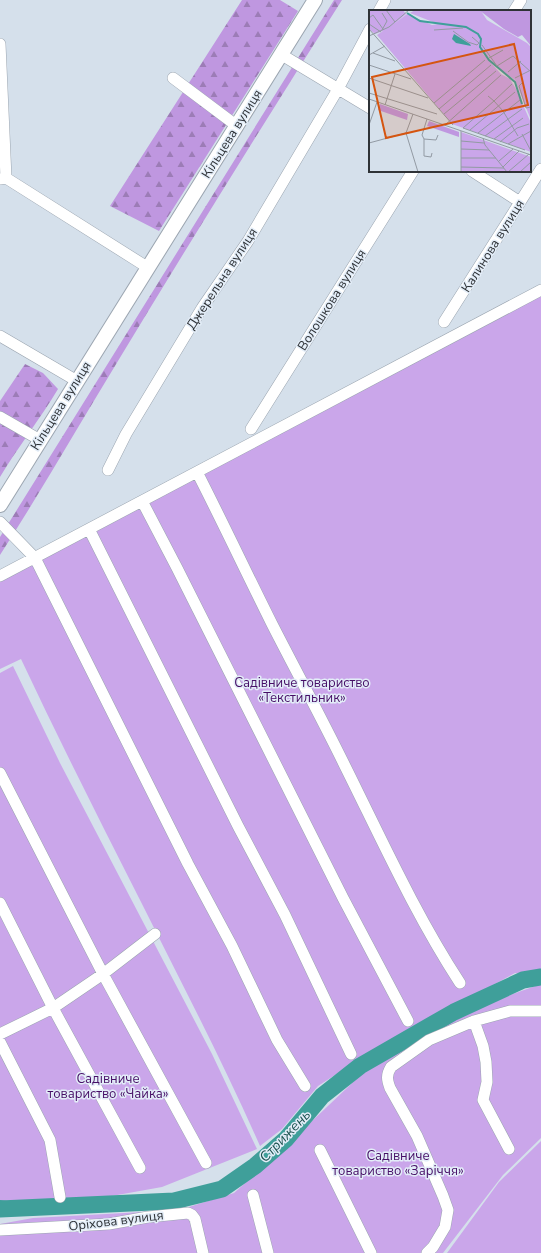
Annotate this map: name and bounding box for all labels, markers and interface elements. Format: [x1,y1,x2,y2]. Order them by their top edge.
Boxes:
inset map [369,10,531,172]
street label: Кільцева вулиця [197,86,267,182]
street label: Калинова вулиця [457,196,529,296]
street label: Джерельна вулиця [182,225,262,333]
street label: Волошкова вулиця [294,246,370,354]
street label: Кільцева вулиця [26,358,96,454]
park label: Садівниче товариство «Текстильник» [234,674,370,707]
park label: Садівниче товариство «Чайка» [48,1070,168,1103]
water label: Стрижень [255,1106,315,1166]
park label: Садівниче товариство «Заріччя» [332,1147,464,1180]
street label: Оріхова вулиця [67,1206,165,1236]

